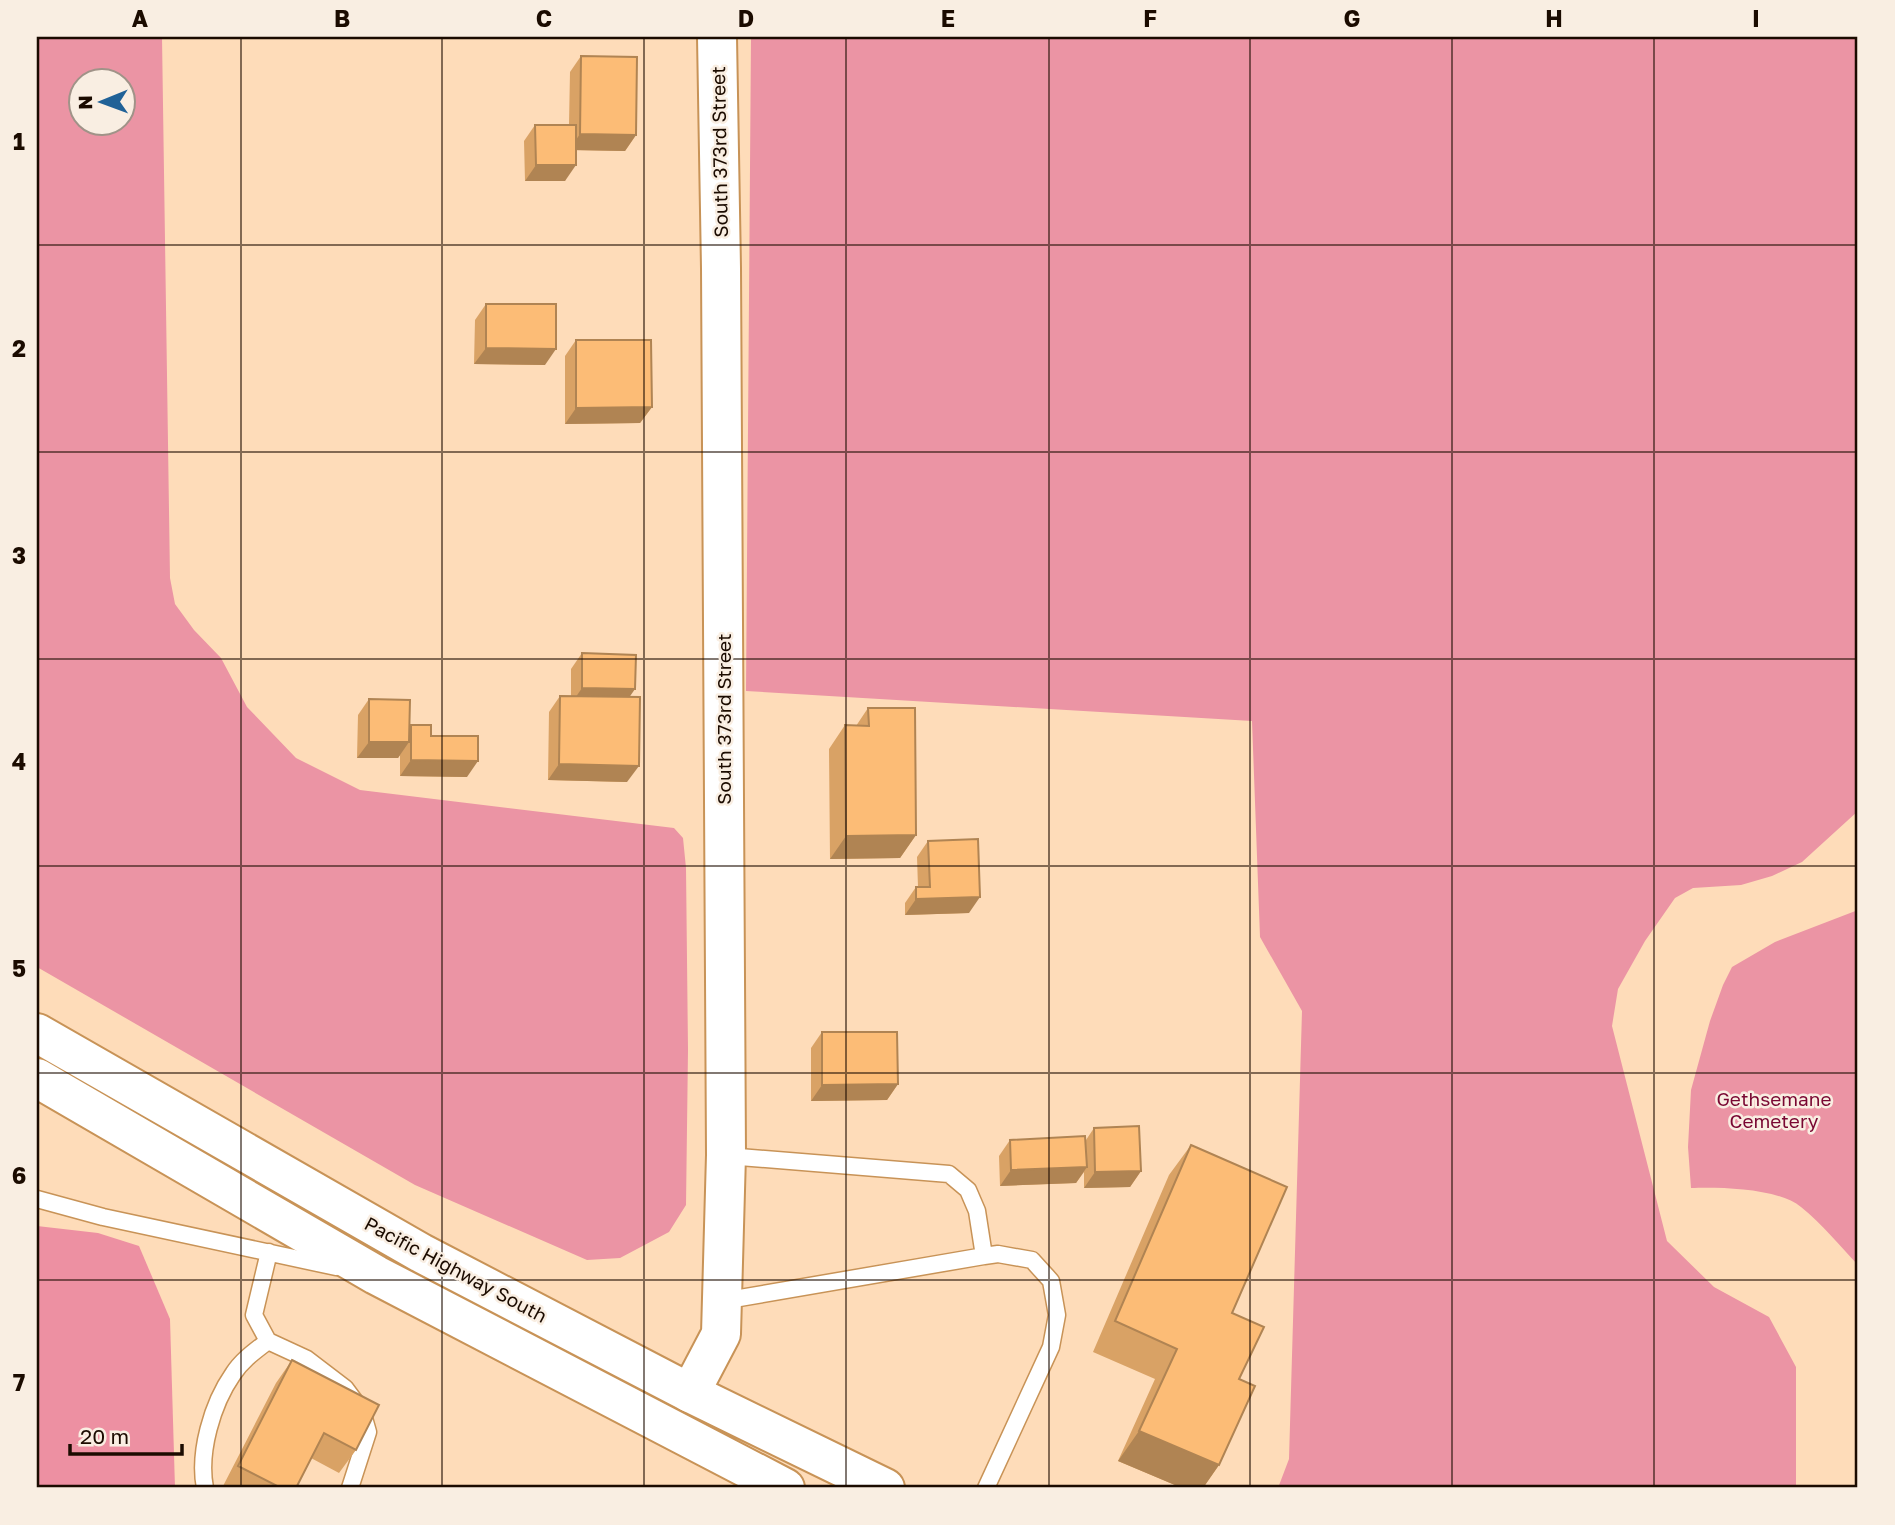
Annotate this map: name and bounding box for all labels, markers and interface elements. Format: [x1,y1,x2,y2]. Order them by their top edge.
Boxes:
text: A [132,4,149,32]
text: B [334,4,350,32]
text: C [536,4,552,32]
text: D [738,4,754,32]
text: E [941,4,955,32]
text: F [1143,4,1157,32]
text: G [1344,4,1360,32]
text: H [1545,4,1563,32]
text: I [1752,4,1760,32]
north arrow [66,66,136,136]
street label: South 373rd Street [706,66,732,238]
text: N [73,95,96,110]
text: 1 [13,127,25,155]
text: 2 [12,334,26,362]
text: 3 [12,541,26,569]
street label: South 373rd Street [712,633,735,805]
text: 4 [12,747,26,775]
text: 5 [12,954,26,982]
park label: Gethsemane Cemetery [1716,1087,1832,1132]
text: 6 [12,1161,26,1189]
street label: Pacific Highway South [361,1211,551,1327]
text: 7 [13,1368,25,1396]
scale bar [70,1413,182,1457]
text: 20 m [80,1423,129,1449]

